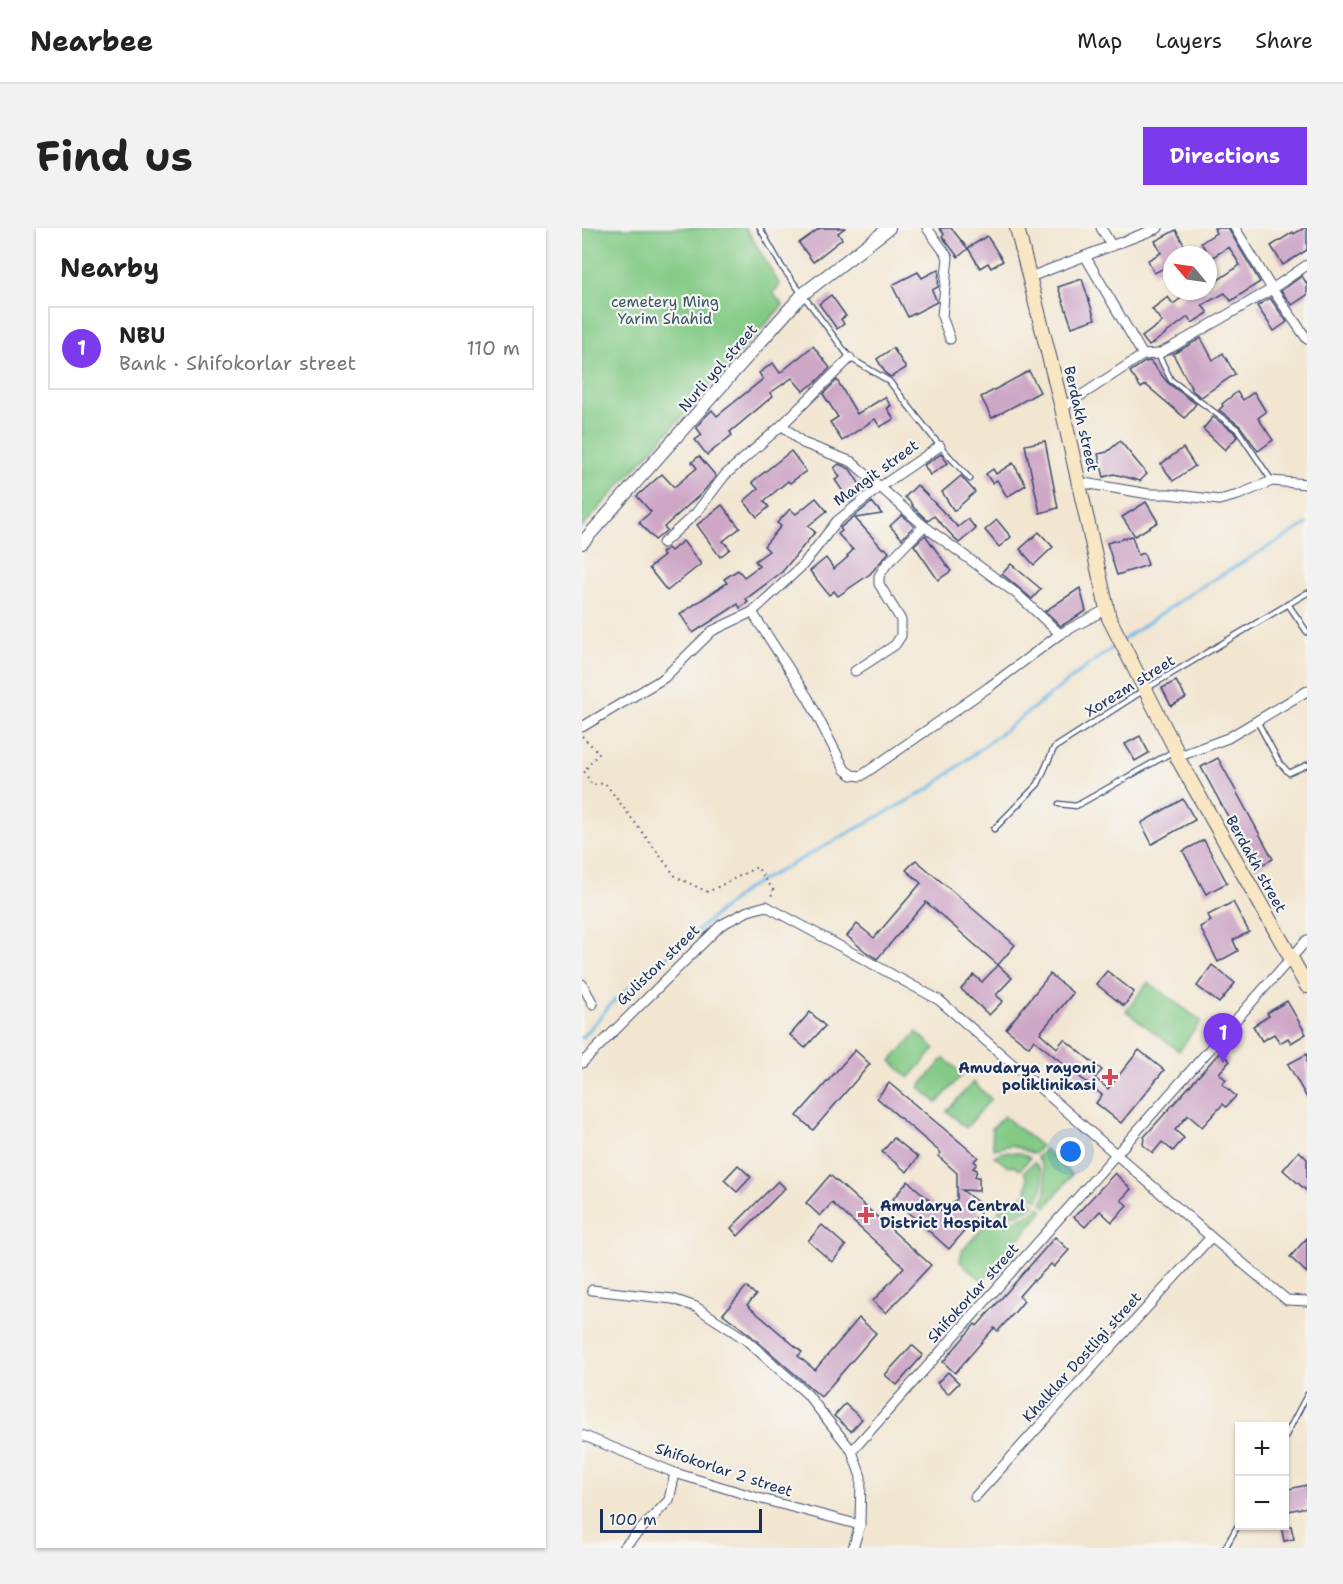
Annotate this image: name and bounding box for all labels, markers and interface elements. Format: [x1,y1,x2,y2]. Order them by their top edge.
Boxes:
text: Nearbee [30,22,153,60]
text: Map [1077,27,1122,55]
text: Layers [1155,27,1222,55]
text: Share [1255,27,1313,55]
button: Directions [1143,127,1307,185]
text: Find us [36,128,193,184]
north arrow [1163,246,1217,300]
text: Nearby [60,250,159,285]
park label: cemetery Ming Yarim Shahid [611,292,719,329]
street label: Nurli yol street [674,320,762,416]
text: NBU [119,321,165,350]
text: 1 [77,335,86,361]
text: 110 m [466,335,520,361]
text: Bank · Shifokorlar street [119,350,356,376]
street label: Berdakh street [1059,364,1103,474]
street label: Mangit street [829,435,923,511]
street label: Xorezm street [1081,650,1179,722]
street label: Berdakh street [1221,812,1291,916]
street label: Guliston street [612,920,704,1010]
pin: 1 [1204,1014,1242,1063]
place label: Amudarya rayoni poliklinikasi [958,1058,1096,1095]
marker: Amudarya rayoni poliklinikasi [1101,1068,1119,1086]
your location [1056,1137,1085,1166]
place label: Amudarya Central District Hospital [880,1196,1025,1233]
marker: Amudarya Central District Hospital [857,1206,875,1224]
street label: Shifokorlar street [923,1239,1023,1347]
street label: Khalklar Dostligi street [1018,1288,1146,1426]
map controls [1235,1422,1289,1530]
button: + [1235,1422,1289,1476]
street label: Shifokorlar 2 street [653,1438,795,1502]
button: − [1235,1476,1289,1530]
scale bar [600,1506,762,1534]
text: 100 m [609,1509,657,1530]

